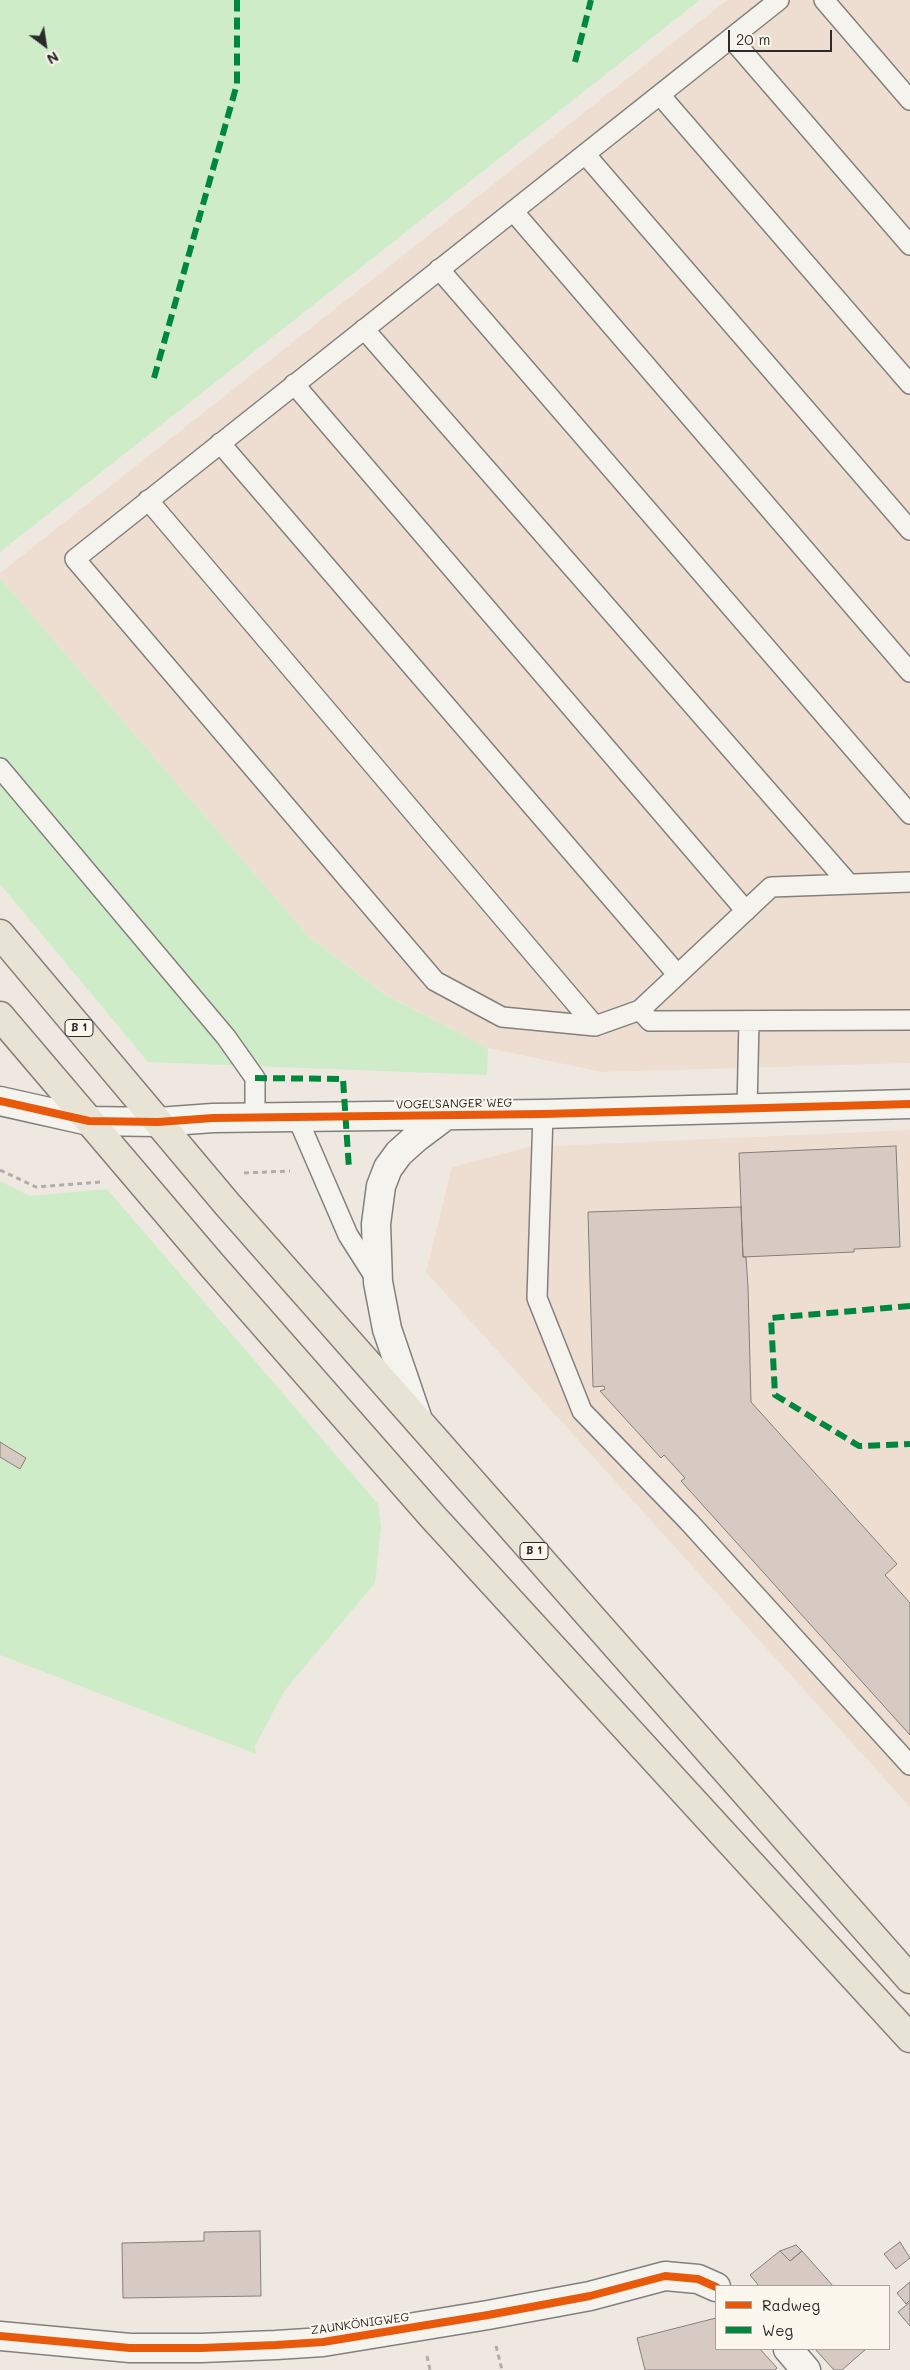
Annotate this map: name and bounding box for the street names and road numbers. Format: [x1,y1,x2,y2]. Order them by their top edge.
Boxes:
road number: B 1 [65,1020,93,1036]
street label: VOGELSANGER WEG [395,1096,513,1112]
road number: B 1 [520,1542,548,1560]
street label: ZAUNKÖNIGWEG [310,2310,410,2338]

